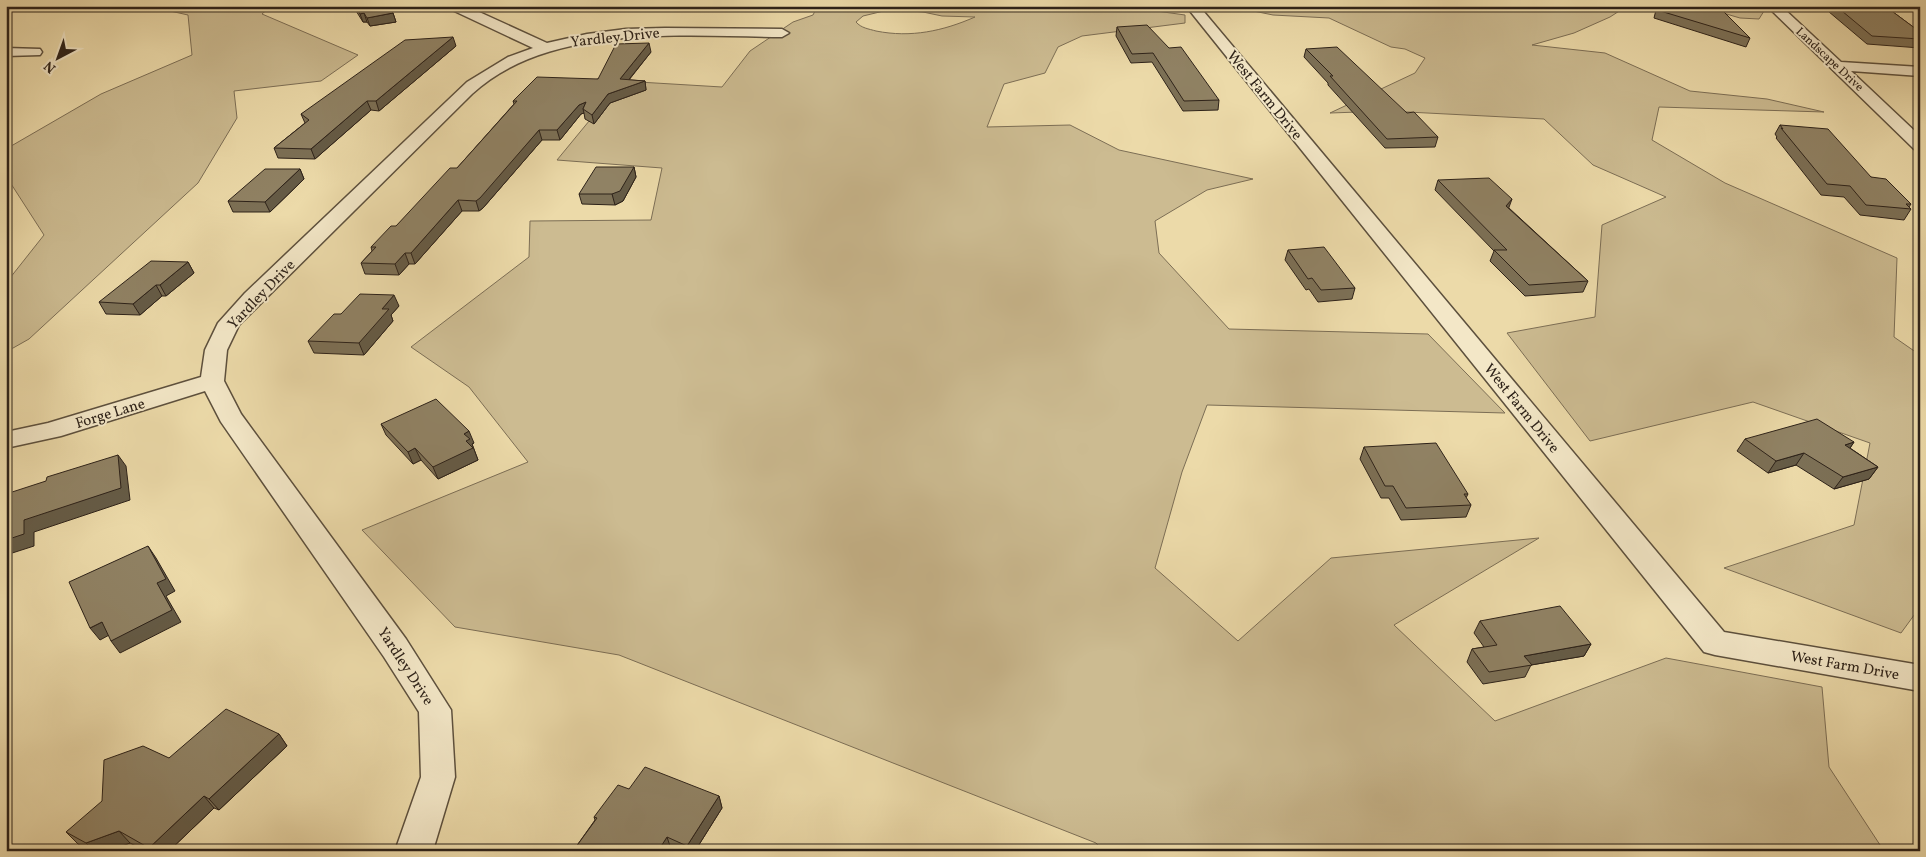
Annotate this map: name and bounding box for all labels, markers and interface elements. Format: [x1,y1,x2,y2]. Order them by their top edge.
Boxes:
street label: Yardley Drive [570,23,661,54]
street label: Landscape Drive [1792,24,1867,96]
north arrow [32,32,82,82]
street label: West Farm Drive [1221,47,1307,145]
text: N [40,56,61,77]
street label: Yardley Drive [223,256,301,335]
street label: West Farm Drive [1478,360,1564,458]
street label: Forge Lane [73,394,148,435]
street label: Yardley Drive [372,624,438,710]
street label: West Farm Drive [1789,647,1901,686]

